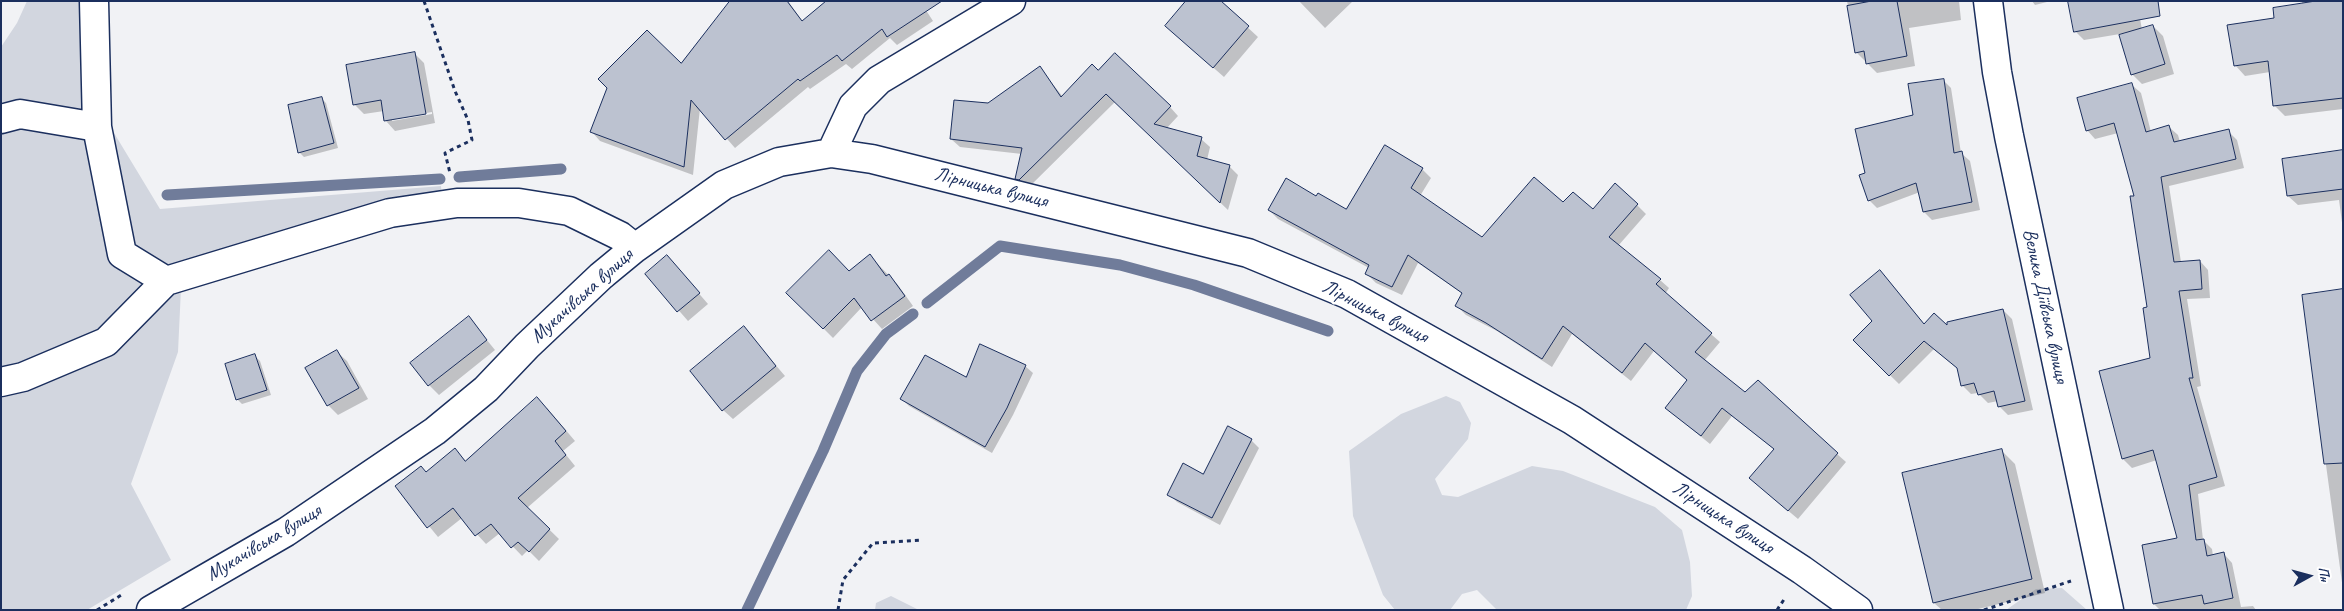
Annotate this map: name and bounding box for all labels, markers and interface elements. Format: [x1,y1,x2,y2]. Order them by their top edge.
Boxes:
street label: Лірницька вулиця [932,162,1050,214]
street label: Велика Діївська вулиця [2017,227,2073,385]
street label: Мукачівська вулиця [526,244,638,348]
street label: Лірницька вулиця [1318,275,1432,349]
street label: Лірницька вулиця [1668,476,1778,560]
street label: Мукачівська вулиця [202,499,326,587]
north arrow [2284,551,2334,601]
text: Пн [2315,566,2334,582]

